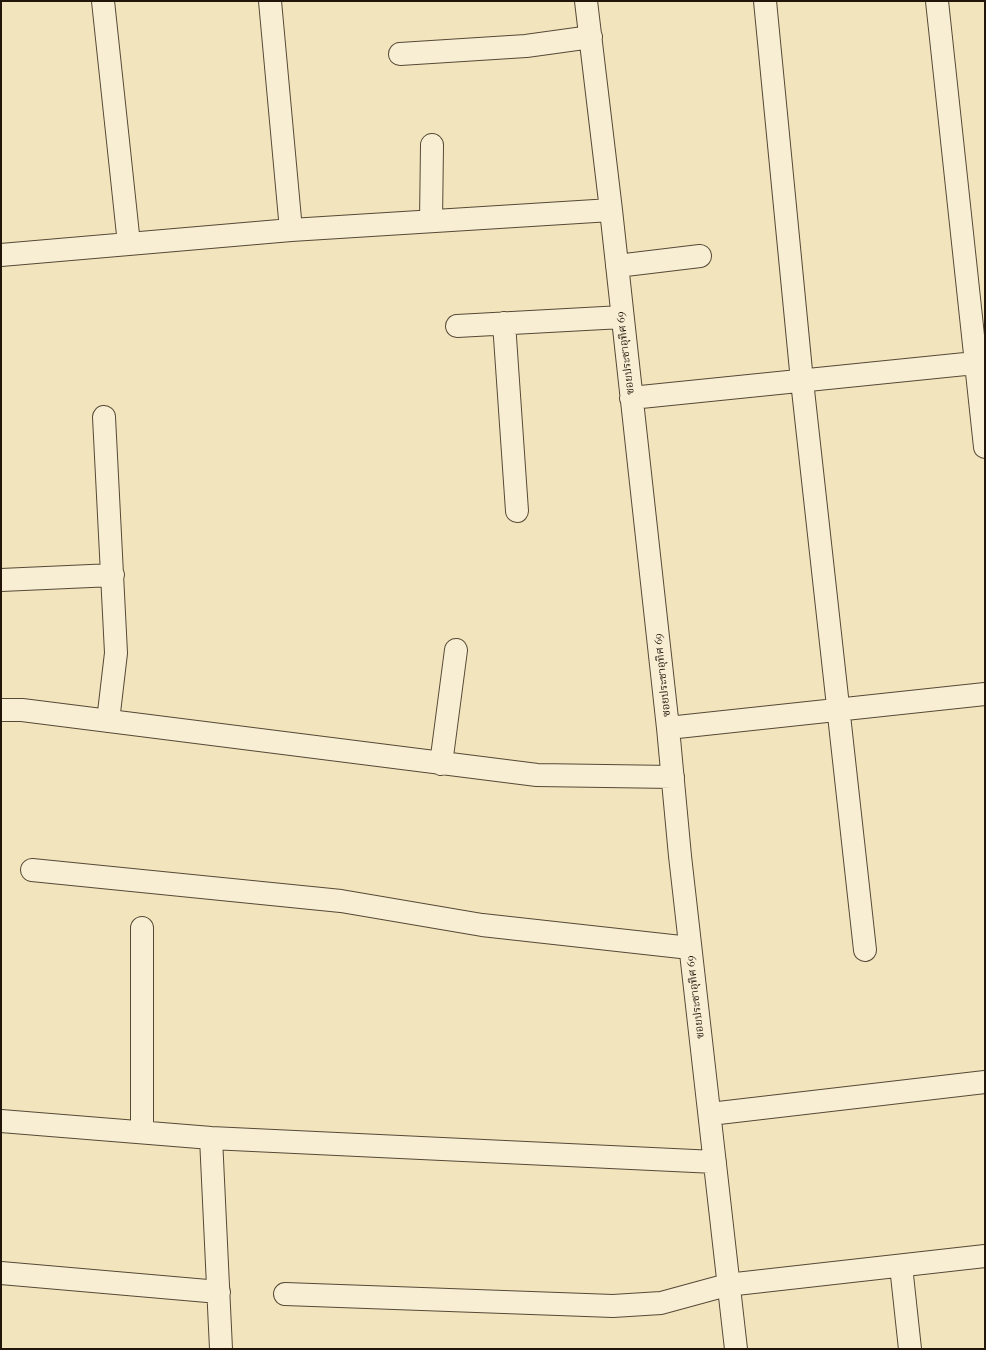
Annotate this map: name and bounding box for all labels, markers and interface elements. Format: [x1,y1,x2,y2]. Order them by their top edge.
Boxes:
street label: ซอยประชาอุทิศ 69 [614,311,638,395]
street label: ซอยประชาอุทิศ 69 [652,633,674,717]
street label: ซอยประชาอุทิศ 69 [684,955,708,1039]

